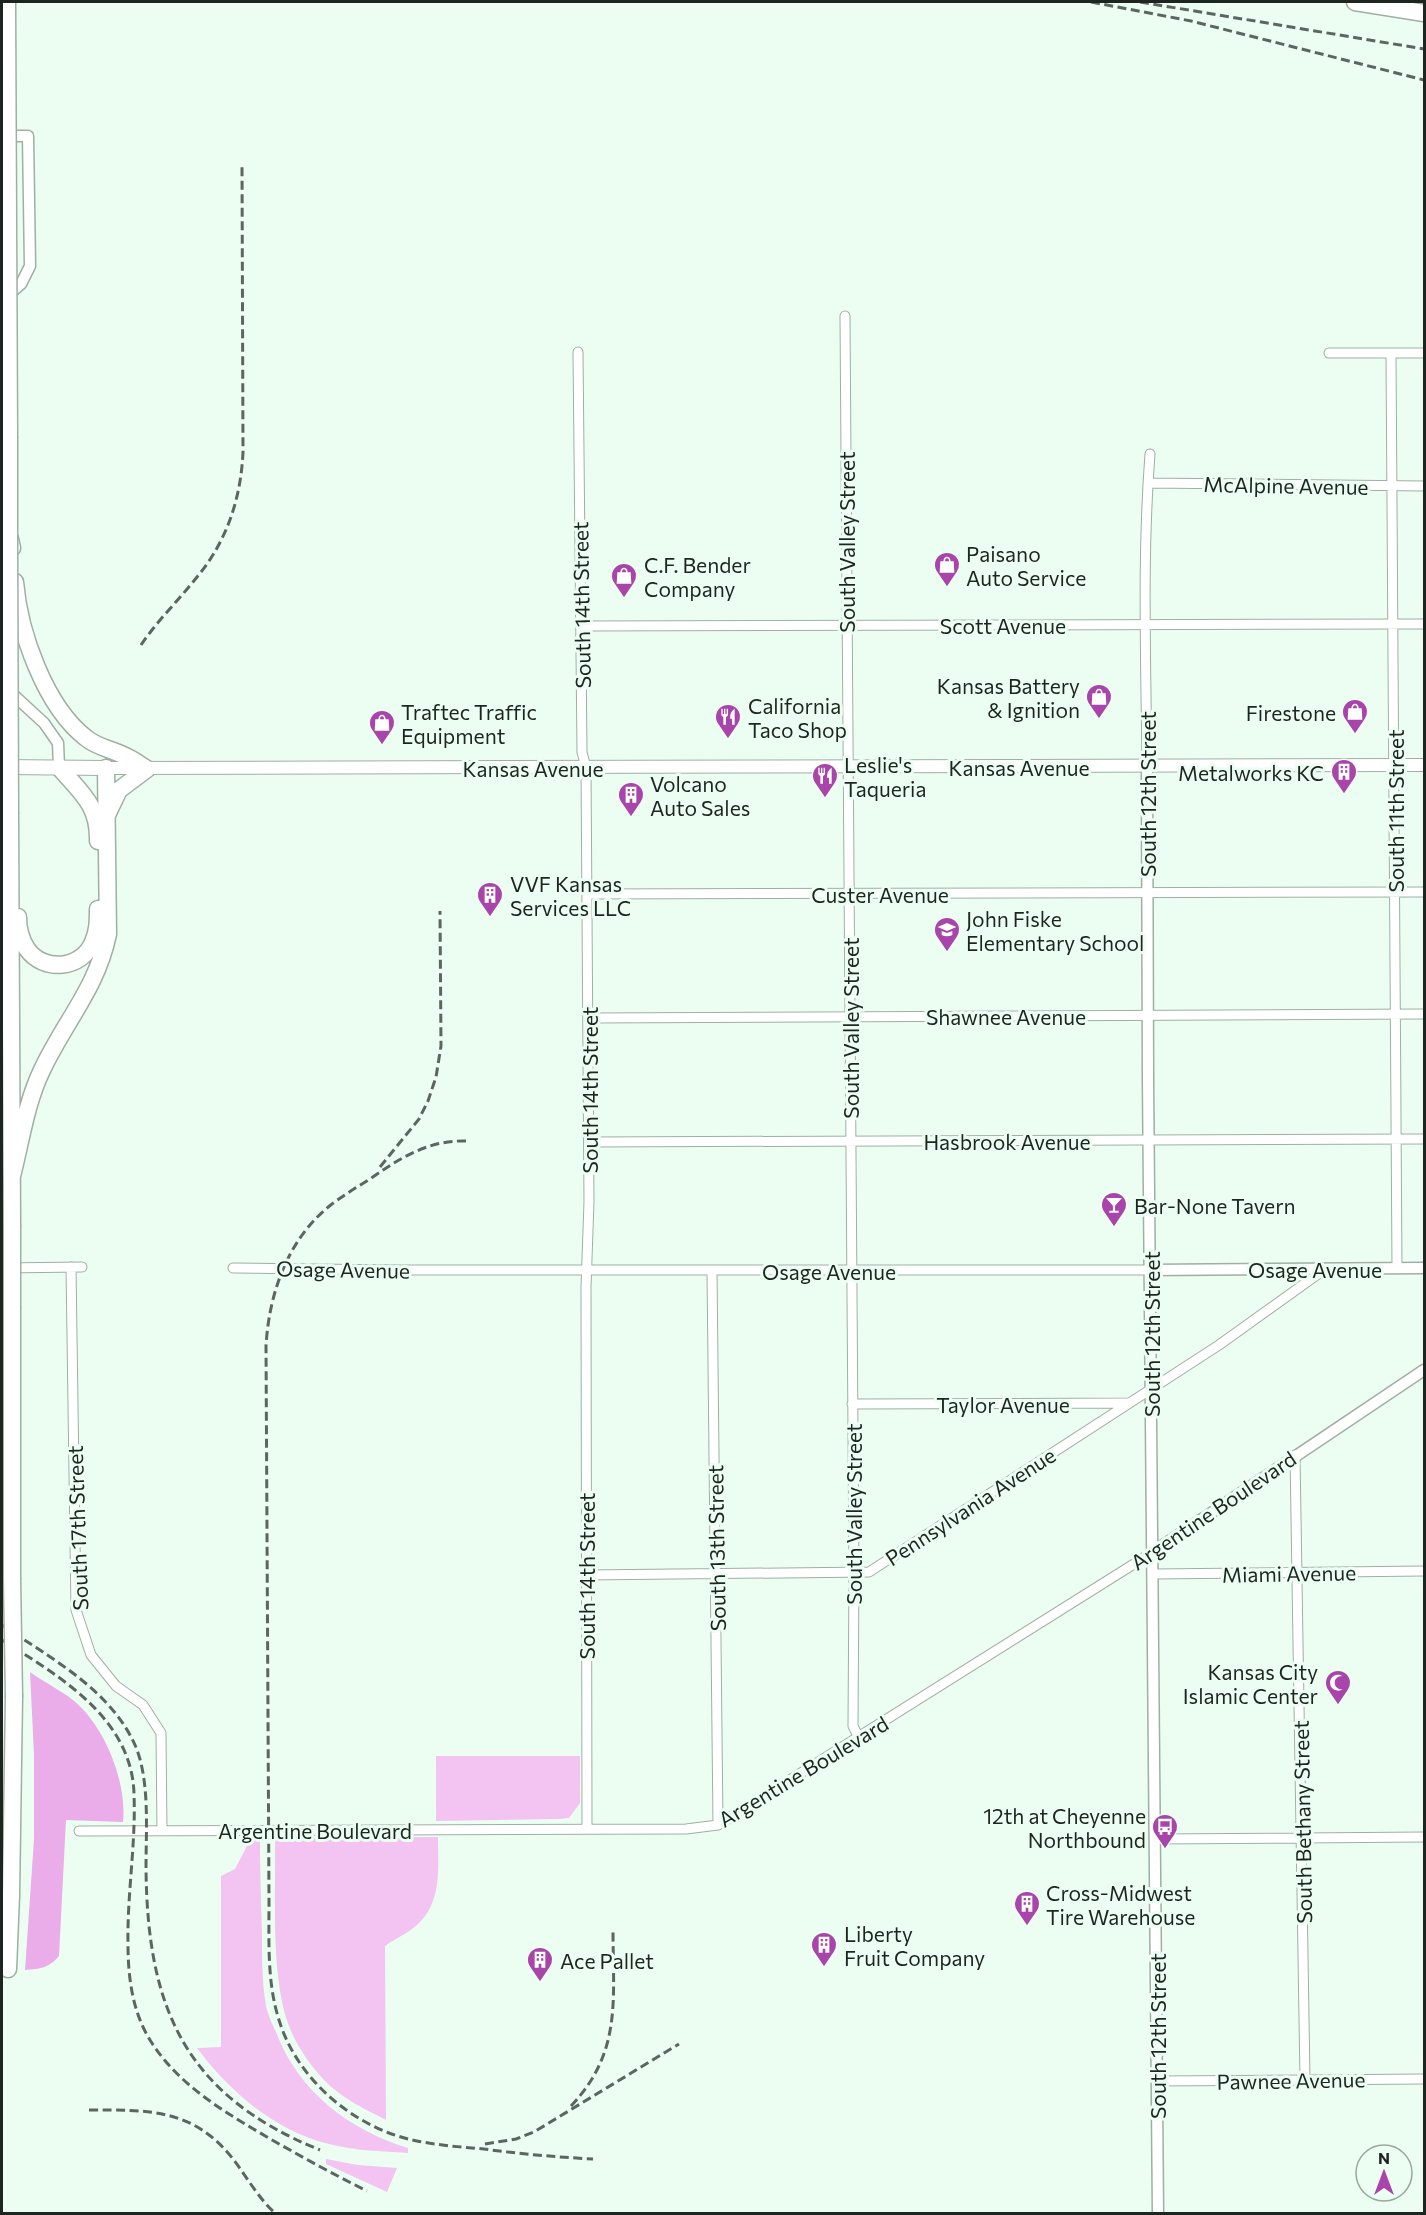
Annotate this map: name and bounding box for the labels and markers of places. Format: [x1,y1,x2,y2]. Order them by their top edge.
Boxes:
place label: Paisano Auto Service [966,541,1086,590]
shop icon: Paisano Auto Service [932,550,962,588]
place label: C.F. Bender Company [644,552,751,601]
shop icon: C.F. Bender Company [609,561,639,599]
place label: Kansas Battery & Ignition [937,673,1080,722]
shop icon: Kansas Battery & Ignition [1084,682,1114,720]
place label: California Taco Shop [748,693,847,742]
shop icon: Firestone [1340,697,1370,735]
place label: Traftec Traffic Equipment [401,699,537,748]
place label: Firestone [1246,700,1336,725]
restaurant icon: California Taco Shop [713,702,743,740]
shop icon: Traftec Traffic Equipment [367,708,397,746]
place label: Leslie's Taqueria [844,752,926,801]
building icon: Metalworks KC [1329,757,1359,795]
place label: Metalworks KC [1178,760,1324,785]
restaurant icon: Leslie's Taqueria [810,761,840,799]
place label: Volcano Auto Sales [650,771,750,820]
building icon: Volcano Auto Sales [616,780,646,818]
place label: VVF Kansas Services LLC [510,871,631,920]
building icon: VVF Kansas Services LLC [475,880,505,918]
place label: John Fiske Elementary School [966,906,1144,955]
school or university icon: John Fiske Elementary School [932,915,962,953]
bar icon: Bar-None Tavern [1099,1190,1129,1228]
place label: Bar-None Tavern [1134,1193,1296,1218]
place label: Kansas City Islamic Center [1183,1659,1318,1708]
mosque icon: Kansas City Islamic Center [1323,1668,1353,1706]
place label: 12th at Cheyenne Northbound [983,1803,1146,1852]
bus stop icon: 12th at Cheyenne Northbound [1150,1812,1180,1850]
place label: Cross-Midwest Tire Warehouse [1046,1880,1195,1929]
building icon: Cross-Midwest Tire Warehouse [1012,1889,1042,1927]
place label: Liberty Fruit Company [844,1921,985,1970]
building icon: Liberty Fruit Company [809,1930,839,1968]
building icon: Ace Pallet [525,1945,555,1983]
place label: Ace Pallet [560,1948,654,1973]

